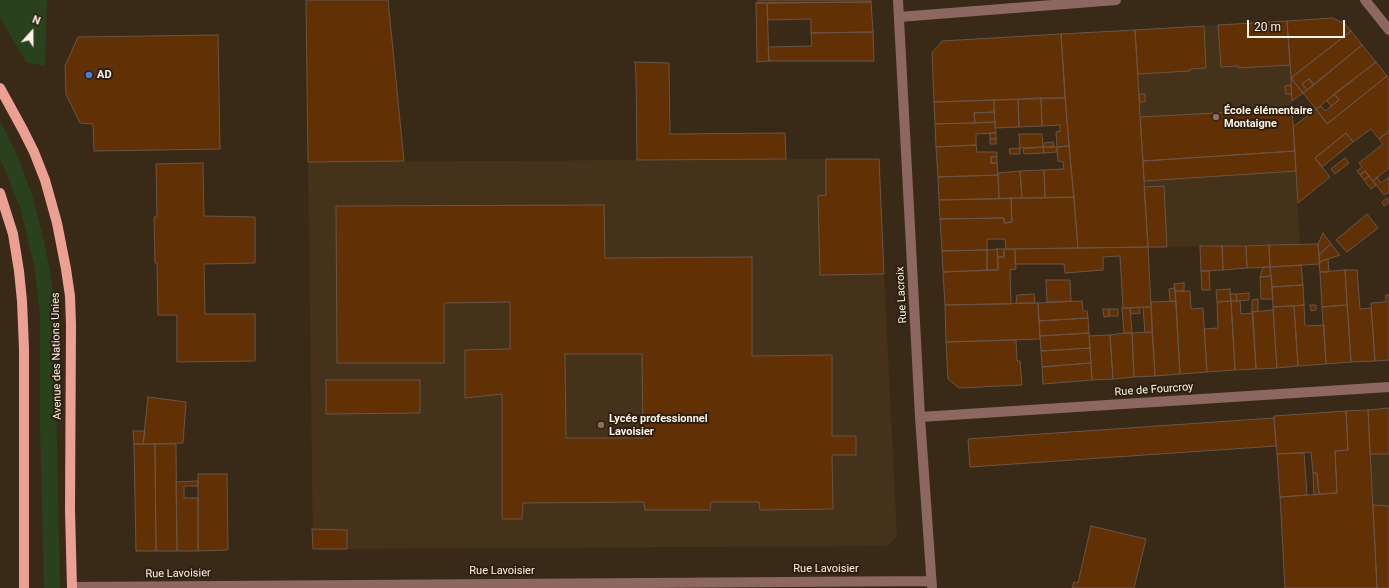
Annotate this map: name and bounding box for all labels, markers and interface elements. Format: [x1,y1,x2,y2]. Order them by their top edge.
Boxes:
north arrow [12,12,52,52]
scale bar [1249,12,1347,38]
text: N [31,13,42,28]
text: 20 m [1254,20,1281,34]
place label: AD [97,68,112,82]
marker: AD [84,70,94,80]
place label: École élémentaire Montaigne [1224,104,1312,130]
marker: École élémentaire Montaigne [1211,112,1221,122]
street label: Rue Lacroix [894,266,910,324]
street label: Avenue des Nations Unies [49,292,65,420]
street label: Rue de Fourcroy [1114,381,1194,399]
place label: Lycée professionnel Lavoisier [609,412,708,438]
marker: Lycée professionnel Lavoisier [596,420,606,430]
street label: Rue Lavoisier [793,562,859,576]
street label: Rue Lavoisier [469,564,535,578]
street label: Rue Lavoisier [145,567,211,581]

